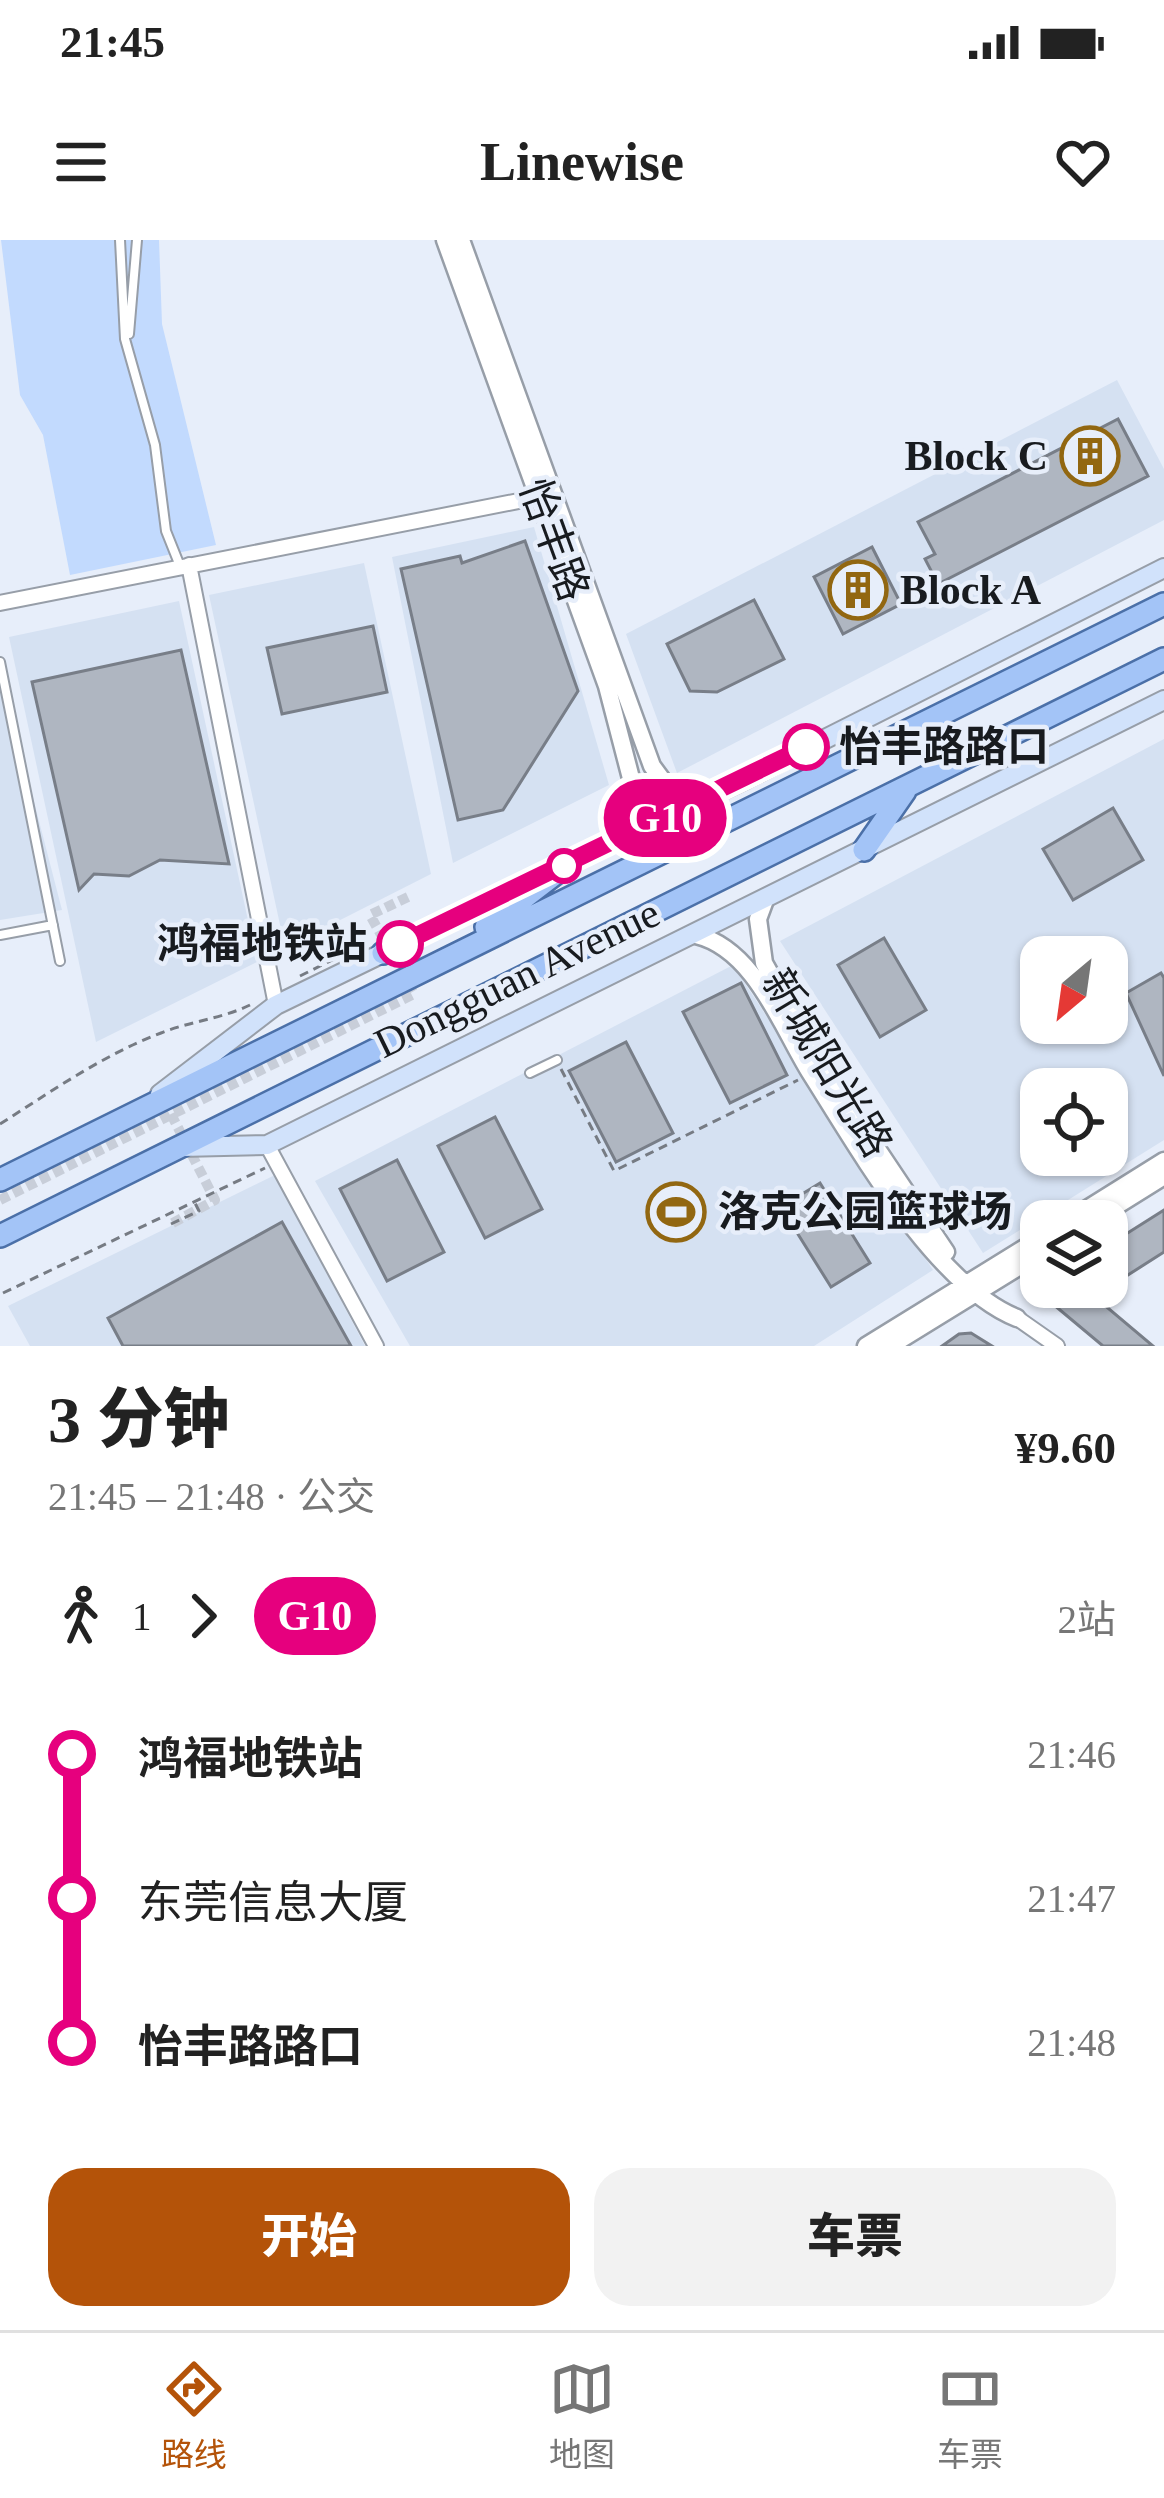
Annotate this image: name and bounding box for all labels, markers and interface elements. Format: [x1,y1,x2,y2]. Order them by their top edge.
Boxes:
text: 21:45 [60,17,165,67]
icon: menu [48,129,114,195]
icon: heart [1050,129,1116,195]
text: Linewise [480,132,684,192]
building icon: Block C [1059,425,1121,487]
place label: Block C [904,433,1048,479]
street label: 怡丰路 [511,473,597,607]
building icon: Block A [827,559,889,621]
place label: Block A [900,567,1042,613]
place label: 怡丰路路口 [839,724,1049,770]
marker: 怡丰路路口 [784,725,828,769]
line badge: G10 [596,779,734,857]
text: G10 [628,795,702,841]
unlabelled marker [548,850,580,882]
street label: Dongguan Avenue [367,889,667,1067]
place label: 鸿福地铁站 [157,921,367,967]
marker: 鸿福地铁站 [378,922,422,966]
north arrow [1020,936,1128,1044]
map controls [1020,936,1128,1308]
street label: 新城阳光路 [753,961,901,1165]
button: locate [1020,1068,1128,1176]
sports icon: 洛克公园篮球场 [645,1181,707,1243]
place label: 洛克公园篮球场 [718,1189,1012,1235]
button: layers [1020,1200,1128,1308]
text: 3 分钟 [48,1383,230,1456]
text: ¥9.60 [1015,1423,1116,1473]
text: 21:45 – 21:48 · 公交 [48,1475,375,1518]
icon: walk [48,1583,114,1649]
icon: forward [170,1583,236,1649]
text: G10 [278,1593,352,1639]
text: 1 [132,1595,152,1638]
text: 2站 [1057,1598,1116,1641]
text: 21:46 [1027,1733,1116,1776]
text: 鸿福地铁站 [138,1734,363,1784]
text: 21:47 [1027,1877,1116,1920]
text: 东莞信息大厦 [138,1878,408,1928]
text: 21:48 [1027,2021,1116,2064]
text: 怡丰路路口 [138,2022,363,2072]
button: 开始 [48,2168,570,2306]
button: 车票 [594,2168,1116,2306]
tab: 路线 [161,2356,227,2476]
tab: 地图 [549,2356,615,2476]
tab: 车票 [937,2356,1003,2476]

